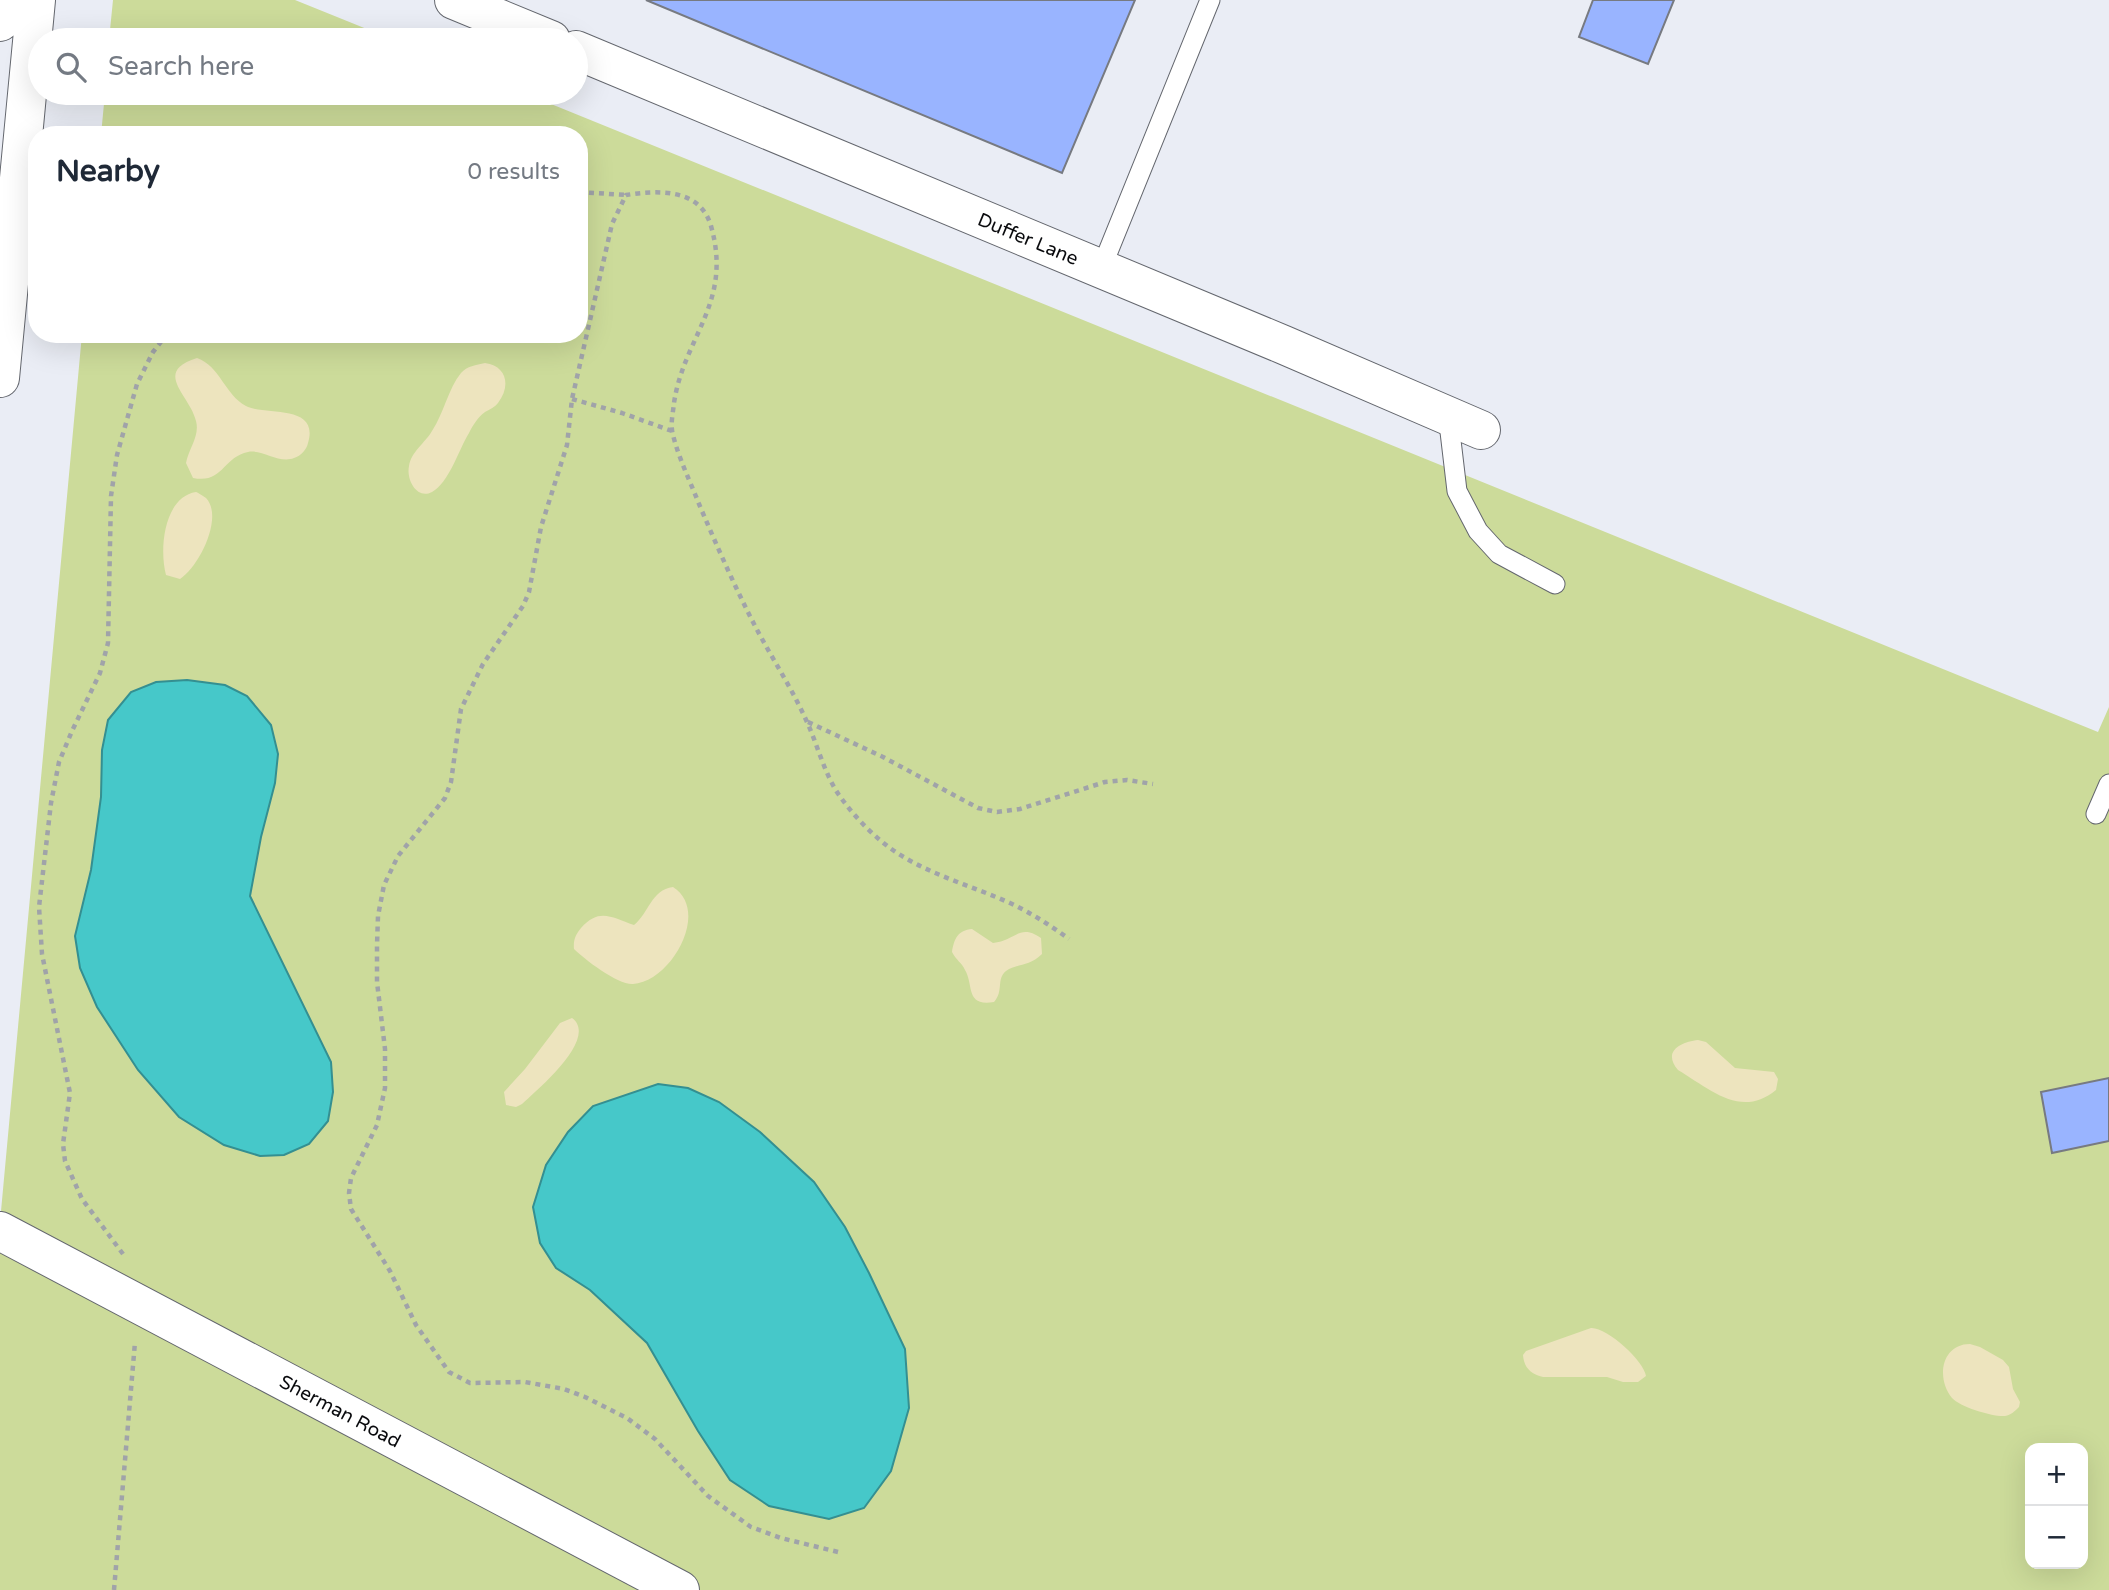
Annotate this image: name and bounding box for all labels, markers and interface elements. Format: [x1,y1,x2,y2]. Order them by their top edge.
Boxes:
search box [28,28,588,105]
icon: search [52,48,90,86]
text: Search here [108,51,254,82]
text: Nearby [56,153,160,190]
text: 0 results [467,158,560,186]
street label: Duffer Lane [974,209,1081,270]
street label: Sherman Road [276,1371,404,1453]
map controls [2025,1443,2088,1569]
button: + [2025,1443,2088,1506]
button: − [2025,1506,2088,1569]

